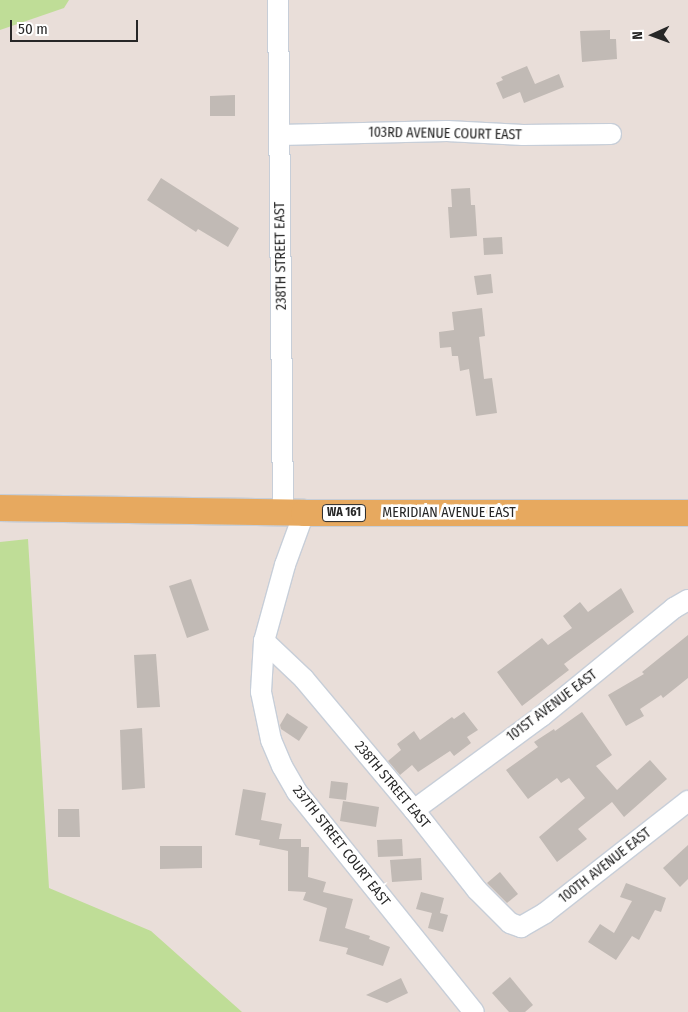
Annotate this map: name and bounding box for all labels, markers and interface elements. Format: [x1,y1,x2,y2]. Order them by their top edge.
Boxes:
scale bar [12,10,140,42]
north arrow [628,10,678,60]
text: 50 m [18,20,48,38]
text: N [629,31,646,40]
street label: 103RD AVENUE COURT EAST [368,124,522,144]
street label: 238TH STREET EAST [272,202,290,310]
road number: WA 161 [322,503,366,522]
street label: MERIDIAN AVENUE EAST [382,505,516,521]
street label: 101ST AVENUE EAST [504,667,600,745]
street label: 238TH STREET EAST [351,738,433,832]
street label: 237TH STREET COURT EAST [289,783,393,909]
street label: 100TH AVENUE EAST [556,825,654,907]

